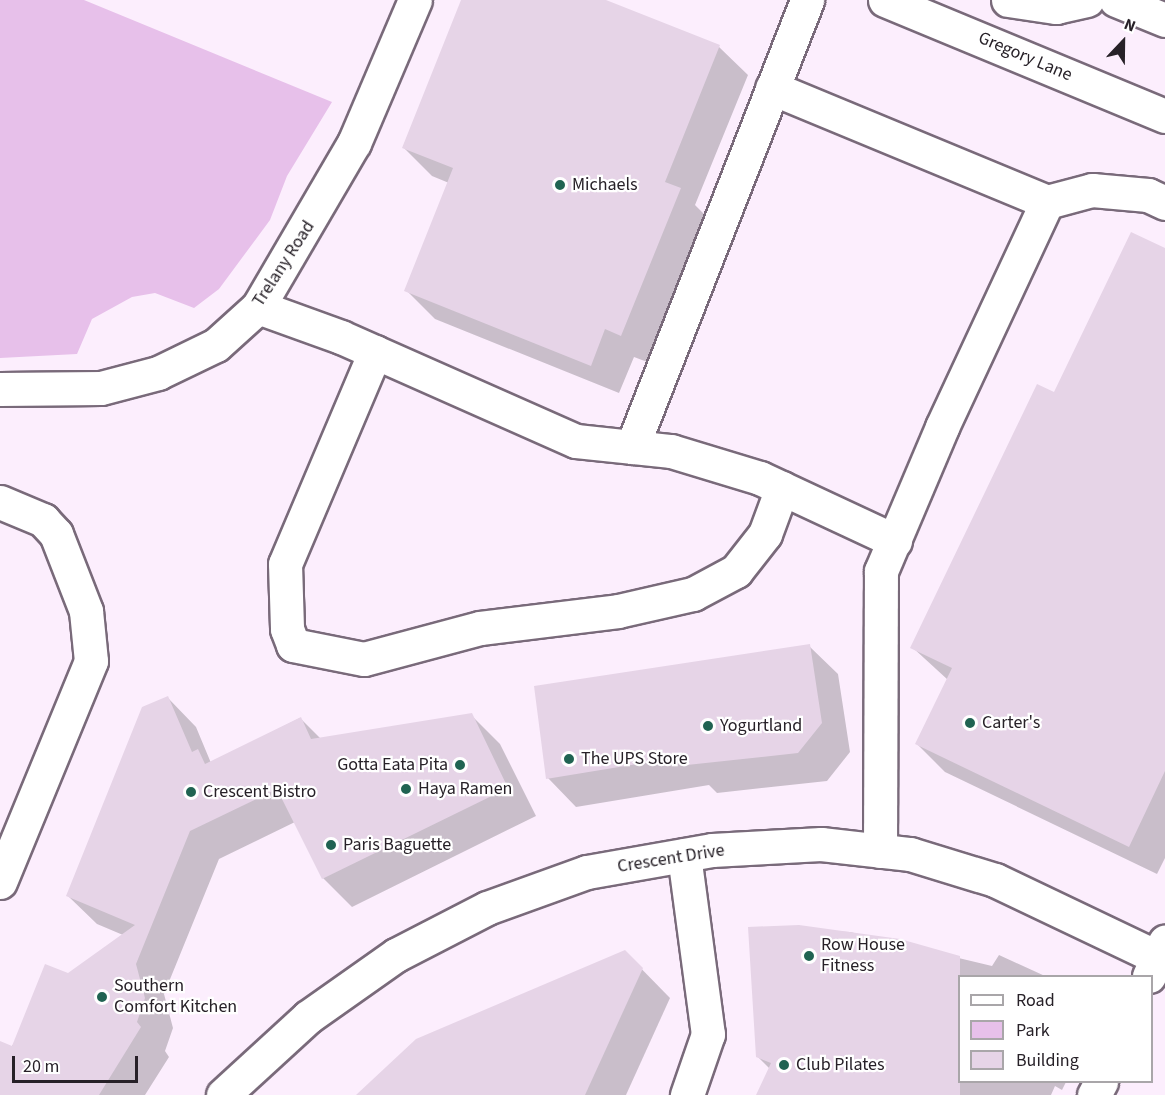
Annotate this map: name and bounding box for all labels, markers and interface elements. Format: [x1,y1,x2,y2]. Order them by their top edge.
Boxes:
north arrow [1093,12,1153,72]
text: N [1121,13,1139,37]
street label: Gregory Lane [975,28,1075,86]
place label: Michaels [572,174,638,196]
marker: Michaels [553,178,567,192]
street label: Trelany Road [248,217,320,311]
place label: Carter's [982,712,1040,734]
place label: Yogurtland [720,715,802,737]
marker: Carter's [963,716,977,730]
marker: Yogurtland [701,719,715,733]
place label: The UPS Store [581,748,688,770]
marker: The UPS Store [562,752,576,766]
place label: Gotta Eata Pita [337,754,448,776]
marker: Gotta Eata Pita [453,758,467,772]
place label: Haya Ramen [418,778,512,800]
place label: Crescent Bistro [203,781,316,803]
marker: Haya Ramen [399,782,413,796]
marker: Crescent Bistro [184,785,198,799]
place label: Paris Baguette [343,834,451,856]
marker: Paris Baguette [324,838,338,852]
street label: Crescent Drive [616,840,726,878]
place label: Row House Fitness [821,935,905,978]
marker: Row House Fitness [802,949,816,963]
legend [958,975,1153,1083]
place label: Southern Comfort Kitchen [114,976,237,1018]
text: Road [1016,988,1055,1013]
marker: Southern Comfort Kitchen [95,990,109,1004]
text: Park [1016,1018,1050,1043]
scale bar [15,1044,141,1082]
text: Building [1016,1048,1079,1073]
text: 20 m [23,1054,59,1079]
place label: Club Pilates [796,1054,885,1076]
marker: Club Pilates [777,1058,791,1072]

